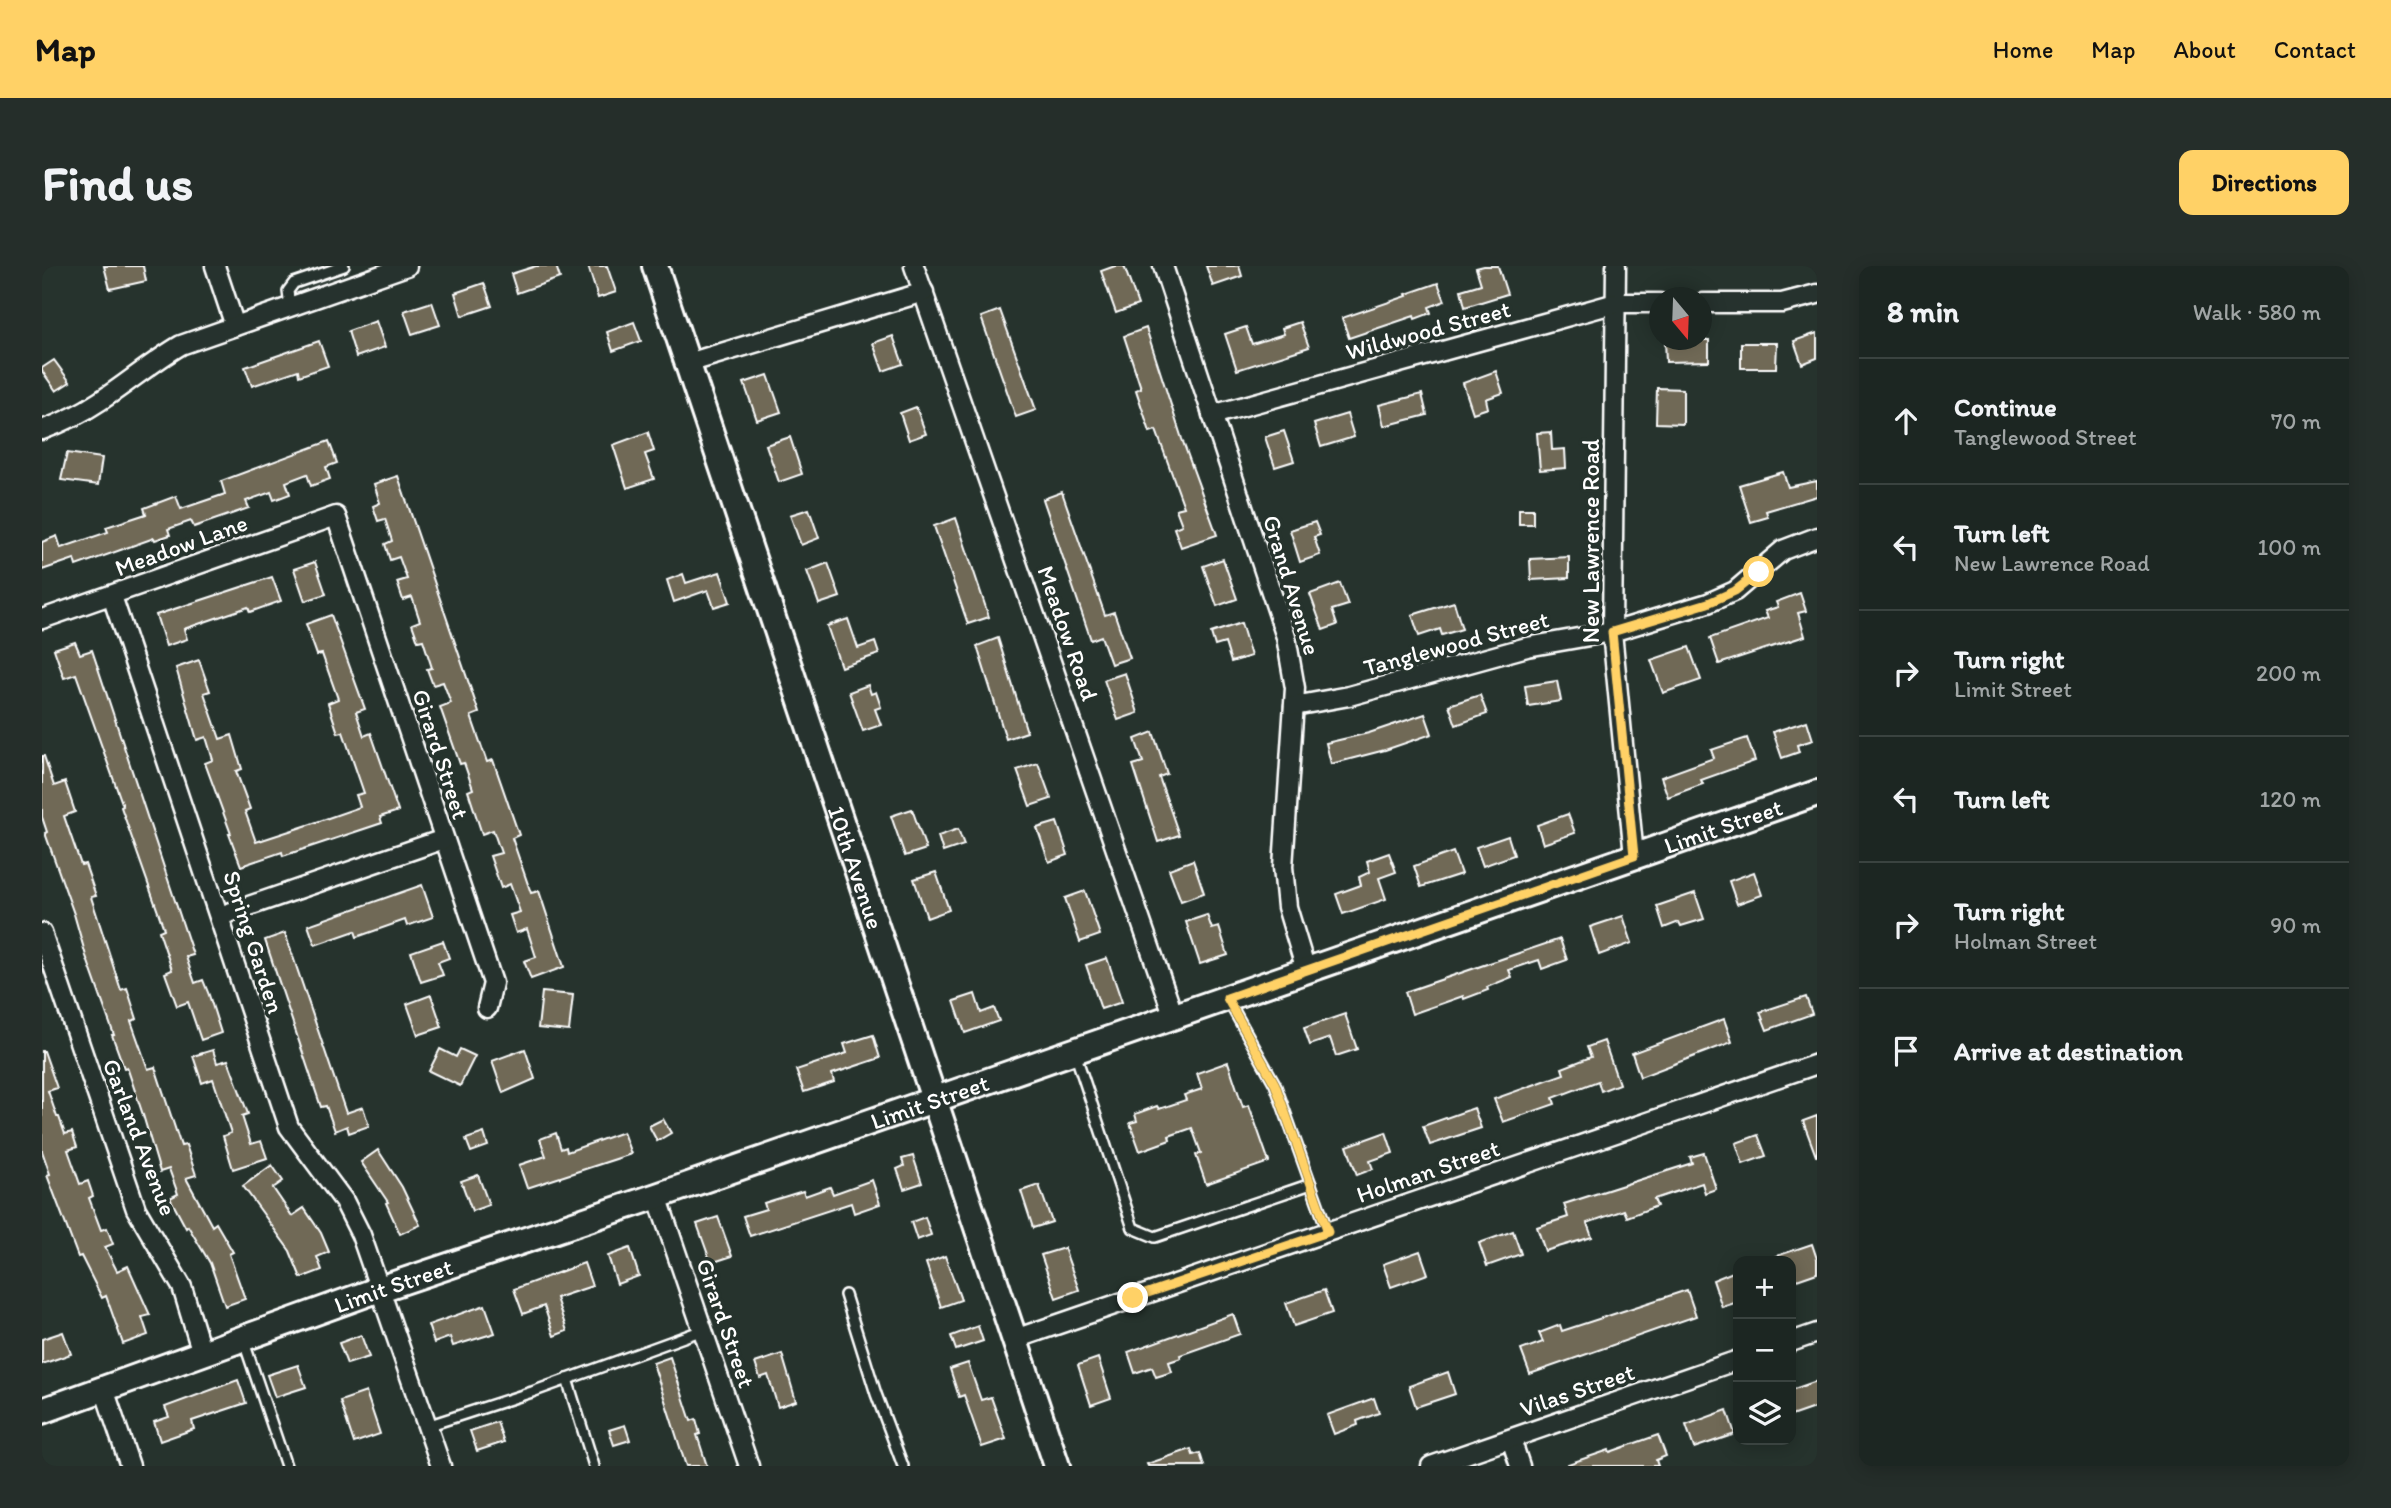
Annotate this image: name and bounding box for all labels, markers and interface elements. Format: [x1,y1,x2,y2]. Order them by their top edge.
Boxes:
text: Map [35,30,96,69]
text: Home [1993,35,2053,64]
text: Map [2091,35,2135,64]
text: About [2173,35,2236,64]
text: Contact [2274,35,2356,64]
button: Directions [2179,150,2349,215]
text: Find us [42,153,193,212]
north arrow [1649,287,1712,350]
text: 8 min [1887,293,1959,330]
street label: Wildwood Street [1342,294,1514,366]
text: Walk · 580 m [2193,298,2321,326]
text: Continue [1954,391,2057,423]
icon: ahead [1887,402,1925,440]
text: 70 m [2271,407,2321,435]
text: Tanglewood Street [1954,423,2137,451]
street label: New Lawrence Road [1576,439,1605,643]
street label: Meadow Lane [111,508,251,582]
street label: Grand Avenue [1257,511,1327,659]
text: Turn left [1954,517,2050,549]
icon: left [1887,528,1925,566]
text: 100 m [2257,533,2321,561]
text: New Lawrence Road [1954,549,2150,577]
route start [1743,556,1774,587]
street label: Meadow Road [1031,562,1105,704]
street label: Tanglewood Street [1360,604,1552,682]
text: Turn right [1954,643,2065,675]
icon: right [1887,654,1925,692]
text: 200 m [2256,659,2321,687]
text: Limit Street [1954,675,2072,703]
street label: Girard Street [406,685,476,823]
icon: left [1887,780,1925,818]
text: Turn left [1954,783,2050,815]
text: 120 m [2260,785,2321,813]
street label: Limit Street [1660,792,1786,860]
street label: 10th Avenue [822,801,891,933]
street label: Spring Garden [217,867,291,1017]
text: Turn right [1954,895,2065,927]
icon: right [1887,906,1925,944]
text: 90 m [2270,911,2321,939]
text: Holman Street [1954,927,2097,955]
icon: arrive [1887,1032,1925,1070]
text: Arrive at destination [1954,1035,2183,1067]
street label: Garland Avenue [97,1054,183,1220]
street label: Limit Street [867,1067,992,1135]
street label: Holman Street [1353,1133,1503,1209]
street label: Limit Street [330,1251,456,1319]
street label: Girard Street [690,1254,762,1392]
map controls [1733,1256,1796,1445]
button: + [1733,1256,1796,1319]
route end [1117,1282,1148,1313]
button: − [1733,1319,1796,1382]
street label: Vilas Street [1516,1357,1638,1423]
button: layers [1733,1382,1796,1445]

